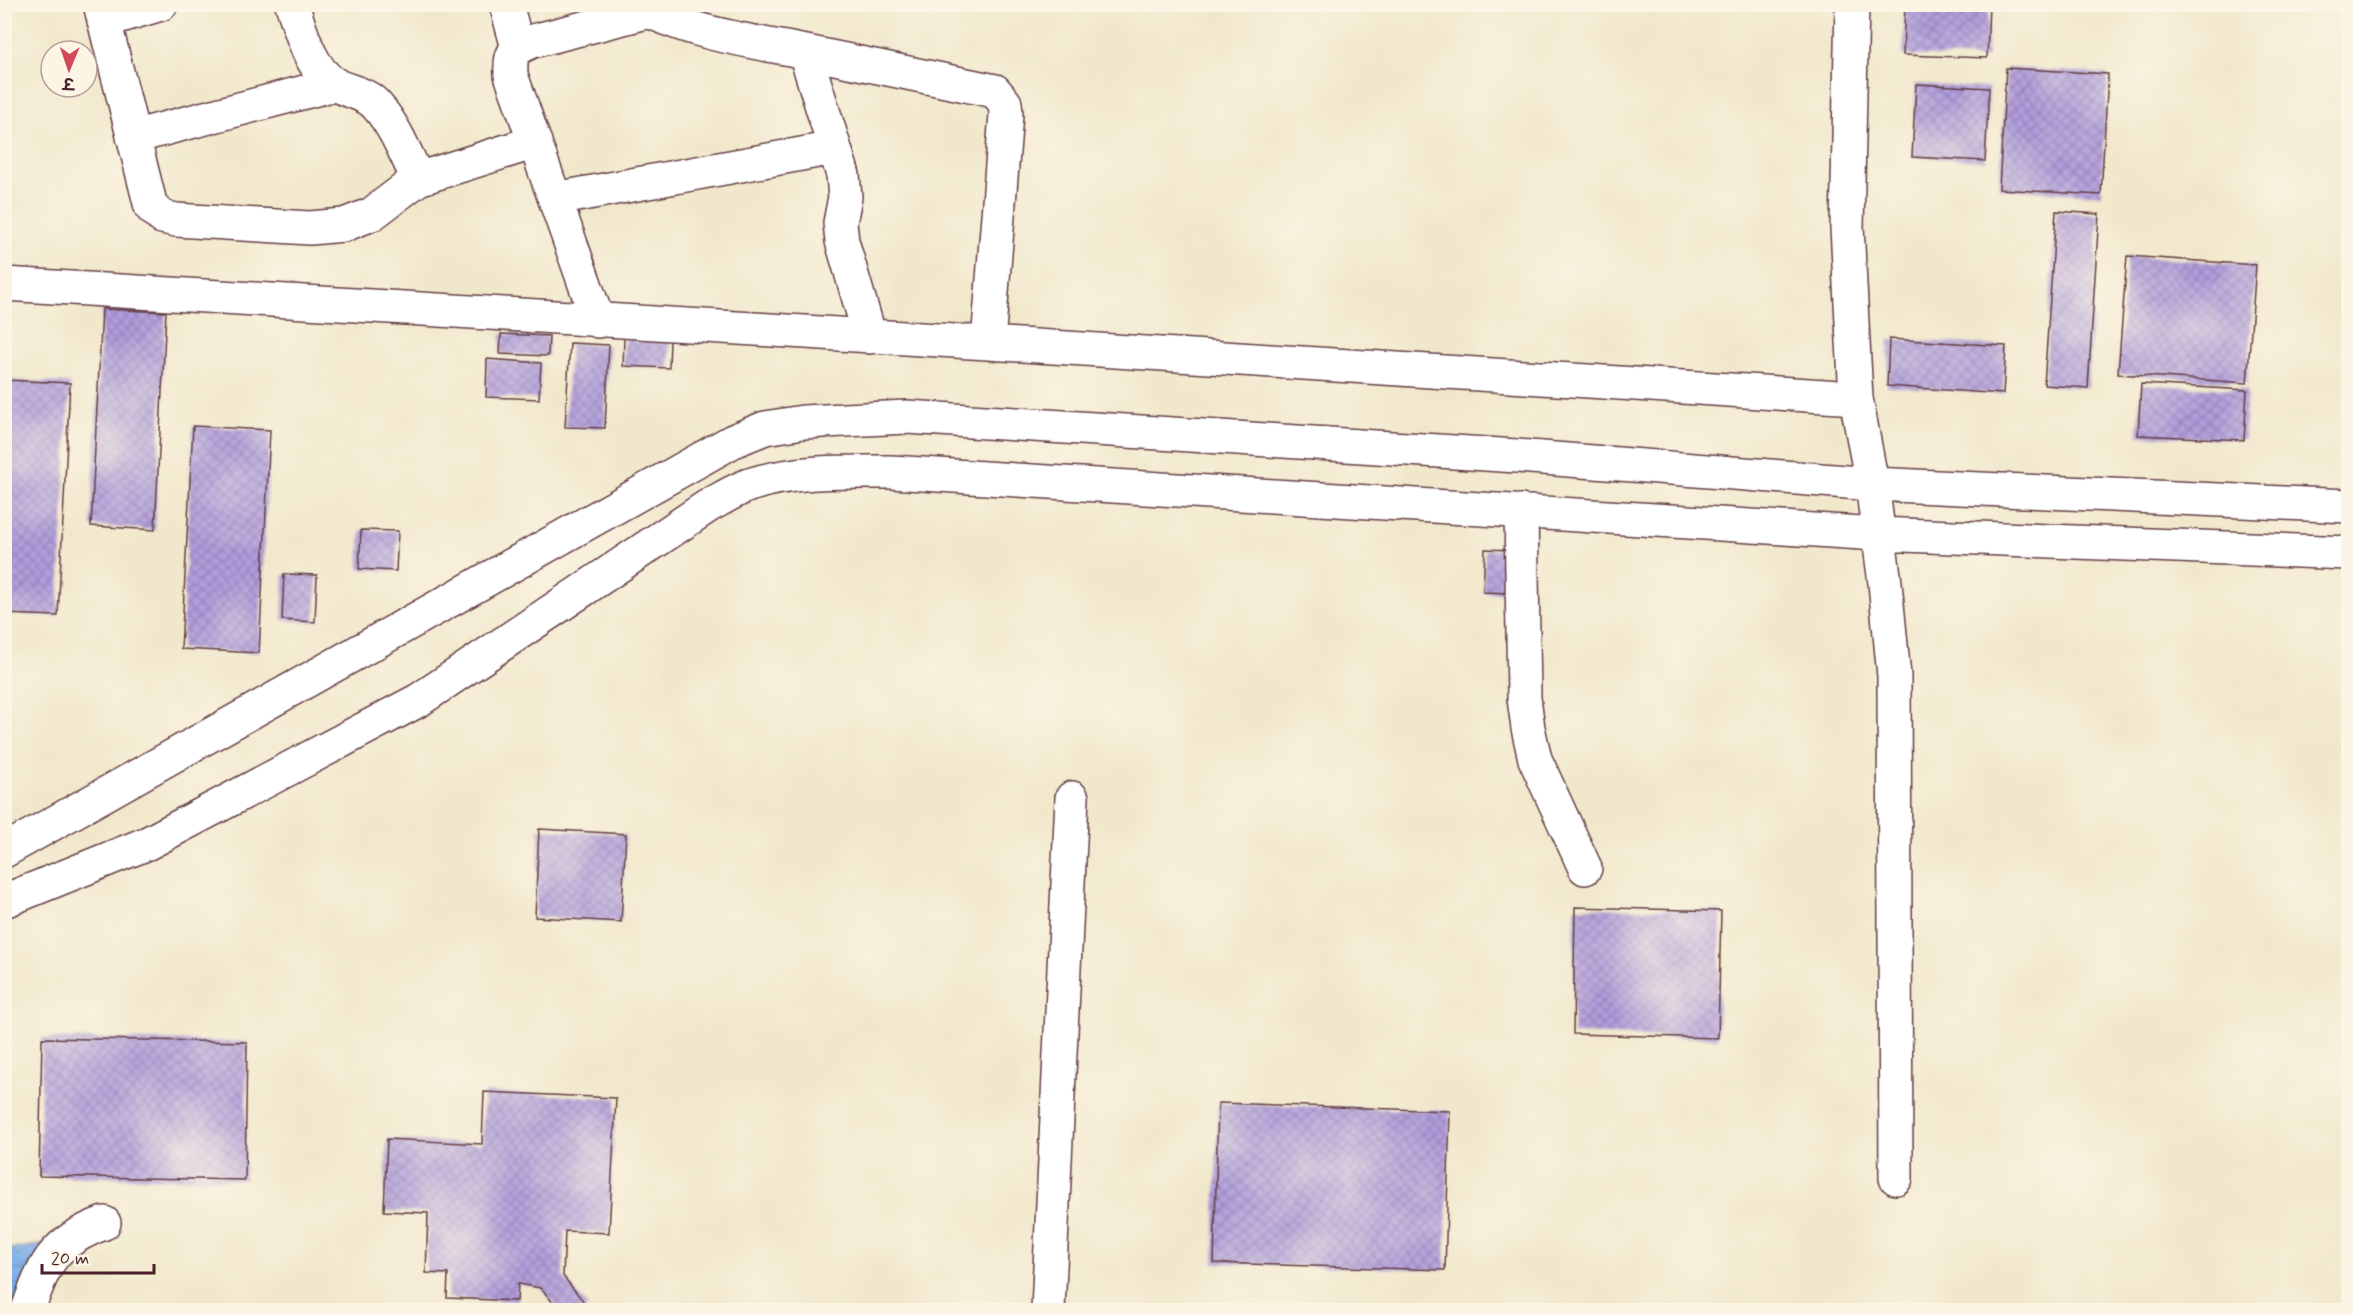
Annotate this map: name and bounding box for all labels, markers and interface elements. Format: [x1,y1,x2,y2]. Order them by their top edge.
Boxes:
north arrow [39,39,99,99]
text: उ [61,72,76,93]
scale bar [42,1237,154,1275]
text: 20 m [51,1247,89,1271]

